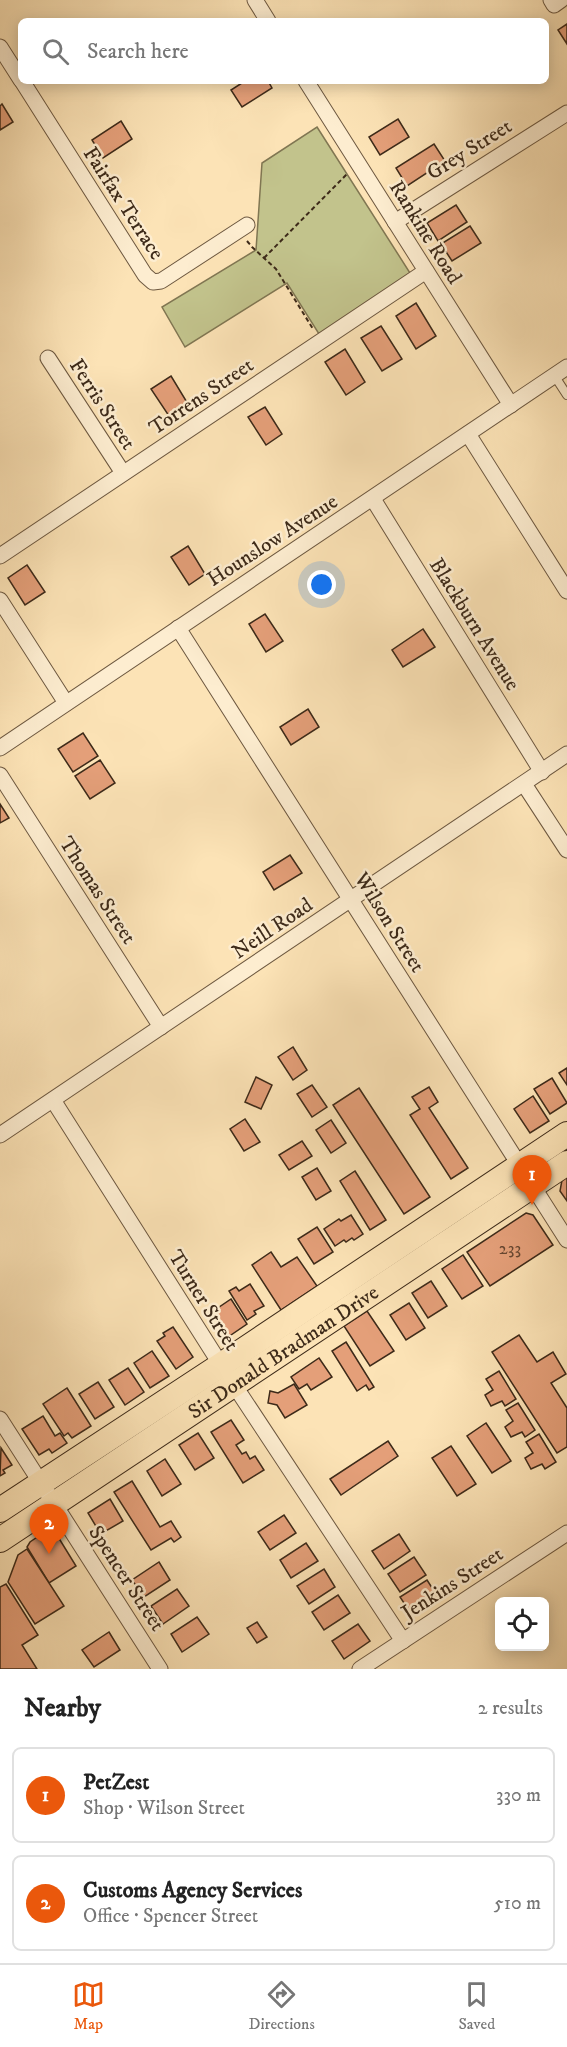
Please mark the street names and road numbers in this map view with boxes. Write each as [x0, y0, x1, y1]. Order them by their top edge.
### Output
street label: Grey Street [422, 113, 517, 186]
street label: Fairfax Terrace [77, 142, 170, 265]
street label: Rankine Road [383, 176, 468, 290]
street label: Torrens Street [144, 352, 259, 441]
street label: Ferris Street [63, 354, 141, 455]
street label: Hounslow Avenue [202, 489, 343, 593]
street label: Blackburn Avenue [423, 553, 525, 696]
street label: Thomas Street [53, 832, 142, 949]
street label: Wilson Street [348, 867, 430, 978]
street label: Neill Road [227, 892, 318, 965]
street label: Turner Street [162, 1245, 244, 1356]
street label: Sir Donald Bradman Drive [184, 1280, 384, 1425]
street label: Spencer Street [82, 1521, 170, 1637]
street label: Jenkins Street [395, 1541, 508, 1627]

